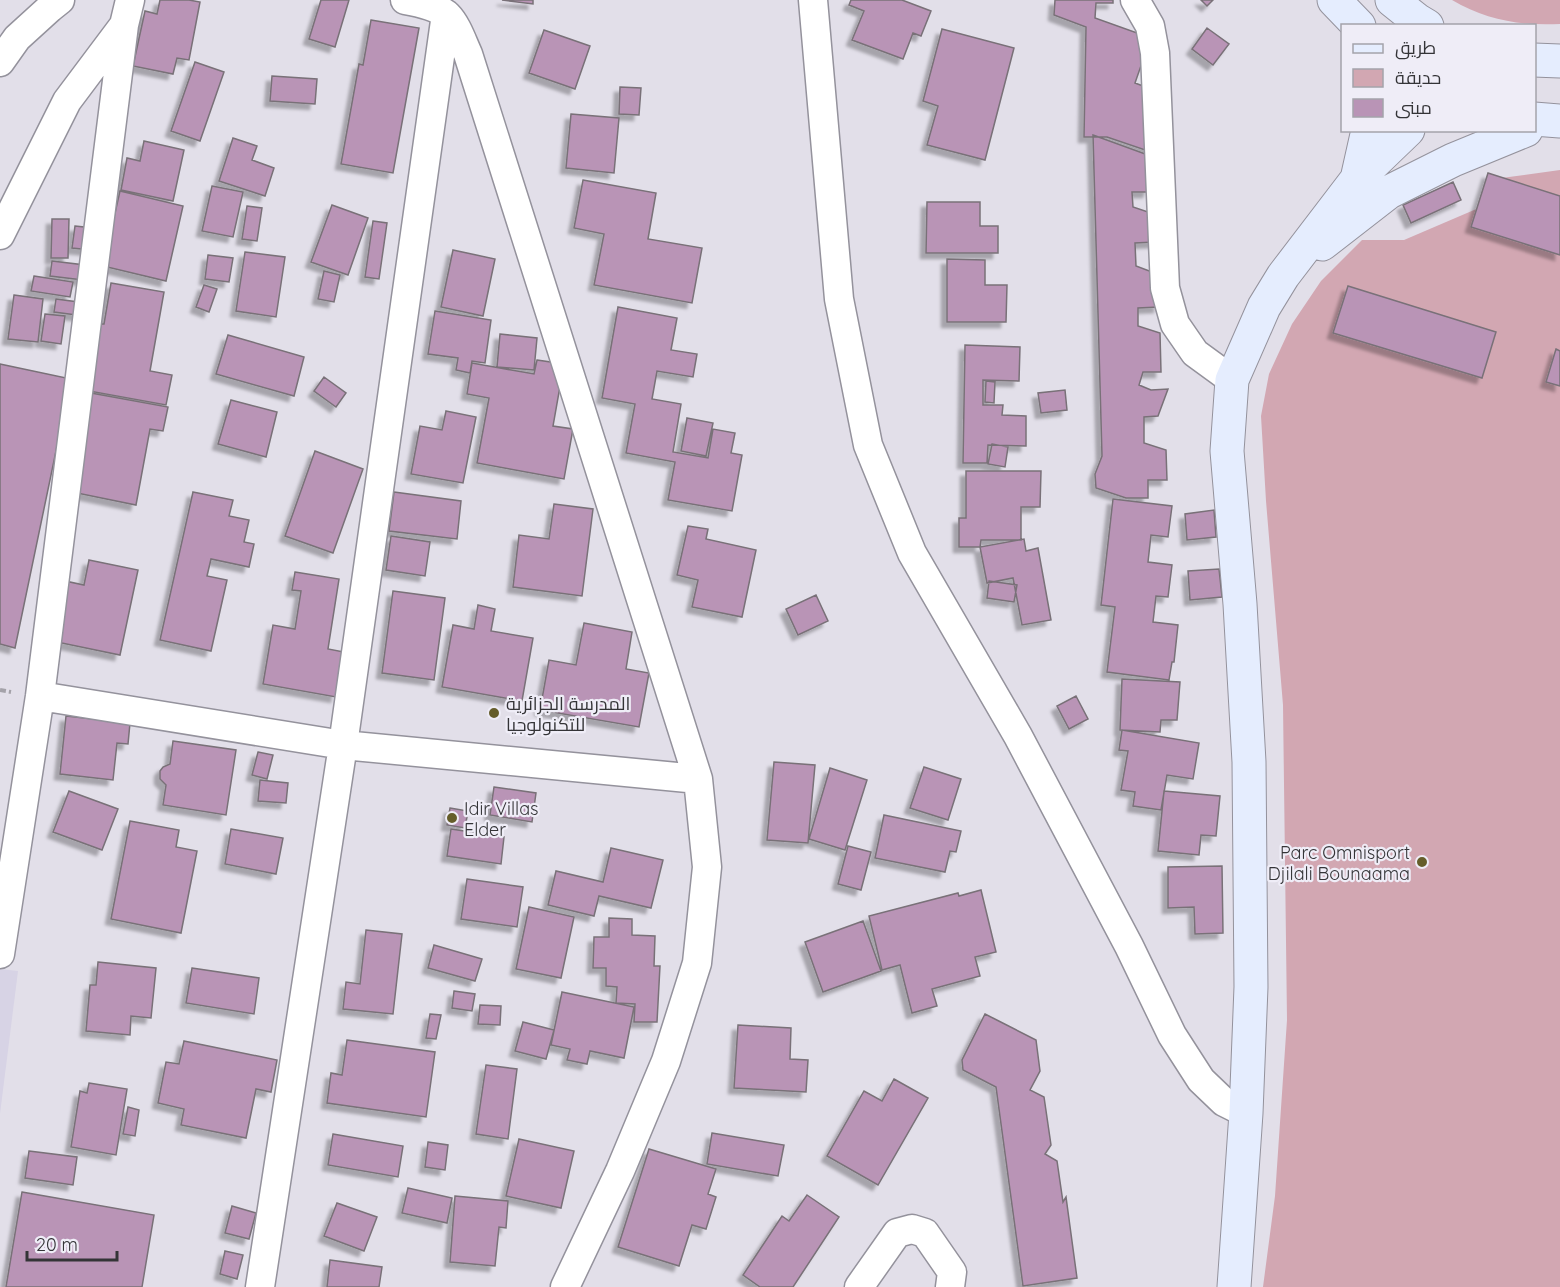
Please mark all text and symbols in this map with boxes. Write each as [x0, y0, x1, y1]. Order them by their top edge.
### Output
legend [1341, 24, 1536, 132]
text: طريق [1395, 36, 1436, 60]
text: حديقة [1395, 66, 1441, 89]
text: مبنى [1395, 96, 1432, 119]
place label: المدرسة الجزائرية للتكنولوجيا [506, 692, 630, 736]
marker: المدرسة الجزائرية للتكنولوجيا [487, 706, 501, 720]
place label: Idir Villas Elder [464, 797, 539, 841]
marker: Idir Villas Elder [445, 811, 459, 825]
place label: Parc Omnisport Djilali Bounaama [1268, 841, 1410, 885]
marker: Parc Omnisport Djilali Bounaama [1415, 855, 1429, 869]
scale bar [27, 1224, 117, 1262]
text: 20 m [36, 1233, 78, 1256]

